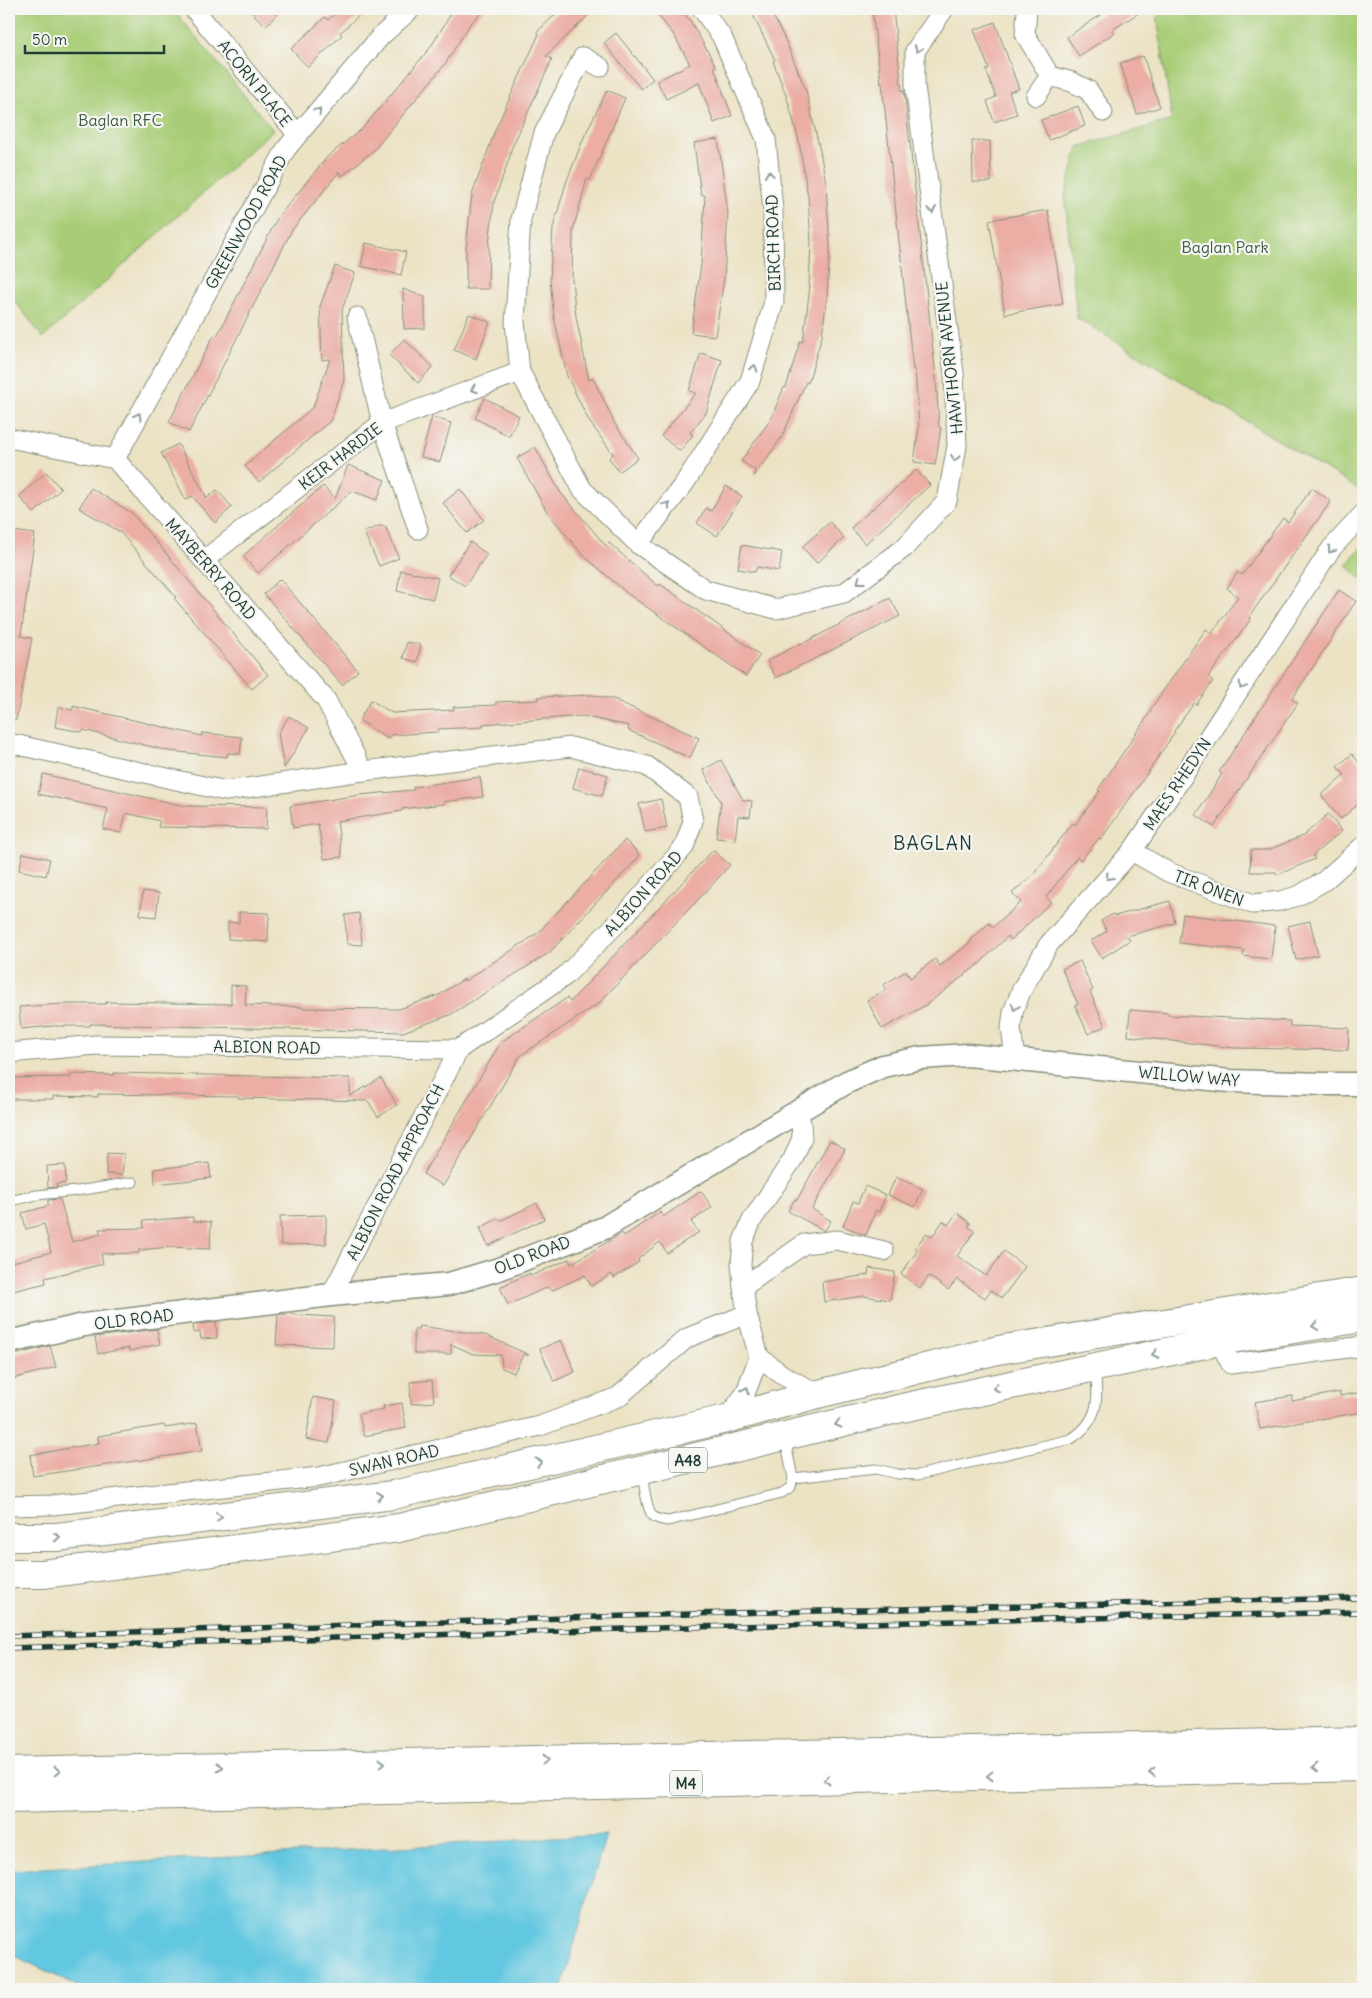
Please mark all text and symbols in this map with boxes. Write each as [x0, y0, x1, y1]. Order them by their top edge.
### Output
scale bar [25, 22, 164, 54]
text: 50 m [32, 30, 67, 49]
street label: ACORN PLACE [214, 35, 296, 131]
one-way arrow [914, 45, 924, 53]
one-way arrow [312, 108, 320, 117]
park label: Baglan RFC [78, 110, 162, 130]
street label: GREENWOOD ROAD [201, 152, 291, 292]
one-way arrow [764, 170, 775, 178]
street label: BIRCH ROAD [761, 194, 785, 292]
one-way arrow [926, 206, 937, 214]
park label: Baglan Park [1181, 237, 1269, 257]
street label: HAWTHORN AVENUE [931, 281, 967, 435]
one-way arrow [748, 365, 758, 373]
one-way arrow [471, 383, 479, 393]
one-way arrow [132, 413, 142, 422]
street label: KEIR HARDIE [294, 418, 386, 494]
one-way arrow [950, 454, 961, 463]
one-way arrow [662, 502, 670, 511]
street label: MAYBERRY ROAD [161, 514, 261, 624]
one-way arrow [1328, 544, 1337, 554]
one-way arrow [856, 575, 866, 584]
one-way arrow [1239, 681, 1248, 690]
street label: MAES RHEDYN [1139, 734, 1215, 834]
district label: BAGLAN [893, 831, 973, 855]
street label: ALBION ROAD [600, 846, 686, 940]
street label: TIR ONEN [1171, 866, 1247, 910]
one-way arrow [1106, 871, 1115, 880]
one-way arrow [1011, 1003, 1021, 1011]
street label: ALBION ROAD [213, 1036, 321, 1058]
street label: WILLOW WAY [1138, 1062, 1241, 1090]
street label: ALBION ROAD APPROACH [342, 1080, 448, 1264]
street label: OLD ROAD [491, 1231, 573, 1279]
street label: OLD ROAD [93, 1304, 175, 1334]
one-way arrow [1311, 1320, 1319, 1330]
one-way arrow [1151, 1348, 1160, 1359]
one-way arrow [992, 1382, 1001, 1393]
one-way arrow [739, 1386, 750, 1395]
one-way arrow [833, 1418, 842, 1429]
street label: SWAN ROAD [347, 1440, 441, 1480]
road number: A48 [669, 1448, 707, 1472]
one-way arrow [534, 1457, 543, 1468]
one-way arrow [376, 1491, 384, 1502]
one-way arrow [215, 1512, 223, 1523]
one-way arrow [54, 1531, 62, 1542]
one-way arrow [542, 1755, 549, 1765]
one-way arrow [379, 1758, 387, 1769]
one-way arrow [216, 1762, 224, 1772]
one-way arrow [1310, 1763, 1318, 1773]
one-way arrow [54, 1765, 62, 1776]
one-way arrow [1148, 1766, 1156, 1777]
road number: M4 [670, 1770, 702, 1796]
one-way arrow [985, 1770, 993, 1781]
one-way arrow [823, 1774, 831, 1785]

